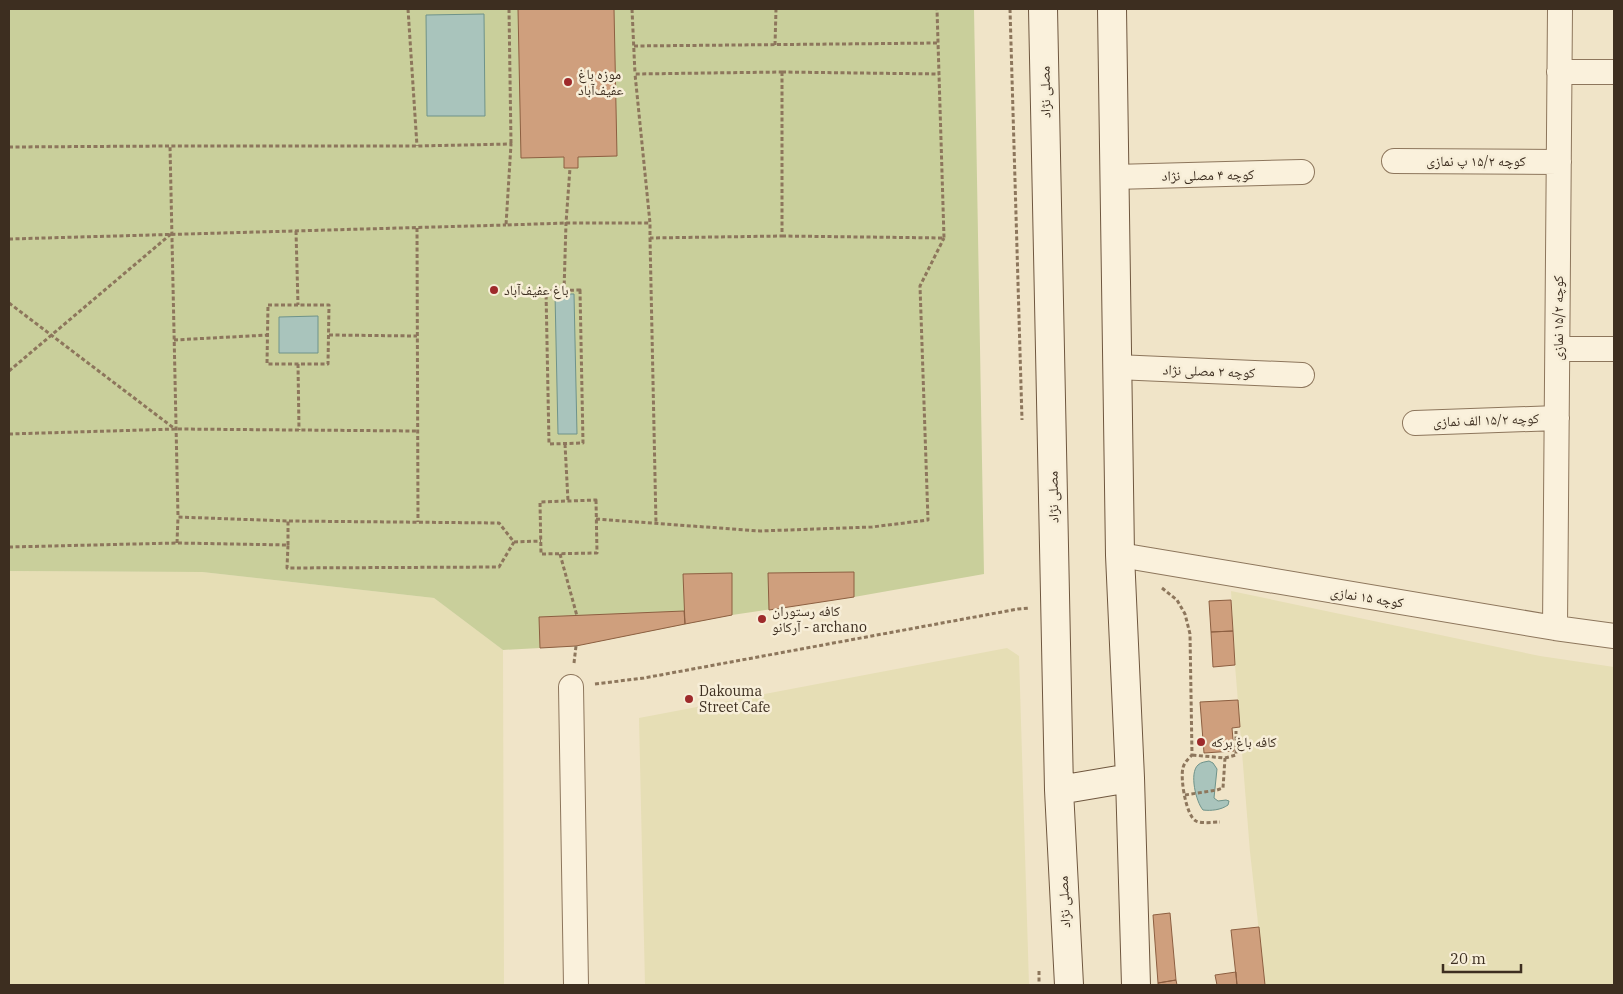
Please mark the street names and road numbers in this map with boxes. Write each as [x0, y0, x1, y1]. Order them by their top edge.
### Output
street label: مصلی نژاد [1036, 66, 1054, 118]
street label: کوچه ۱۵/۲ پ نمازی [1426, 152, 1526, 170]
street label: کوچه ۴ مصلی نژاد [1162, 165, 1255, 185]
street label: کوچه ۱۵/۲ نمازی [1549, 275, 1567, 361]
street label: کوچه ۲ مصلی نژاد [1162, 360, 1256, 382]
street label: کوچه ۱۵/۲ الف نمازی [1433, 409, 1540, 431]
street label: مصلی نژاد [1044, 471, 1062, 523]
street label: کوچه ۱۵ نمازی [1329, 582, 1405, 612]
street label: مصلی نژاد [1054, 875, 1074, 929]

